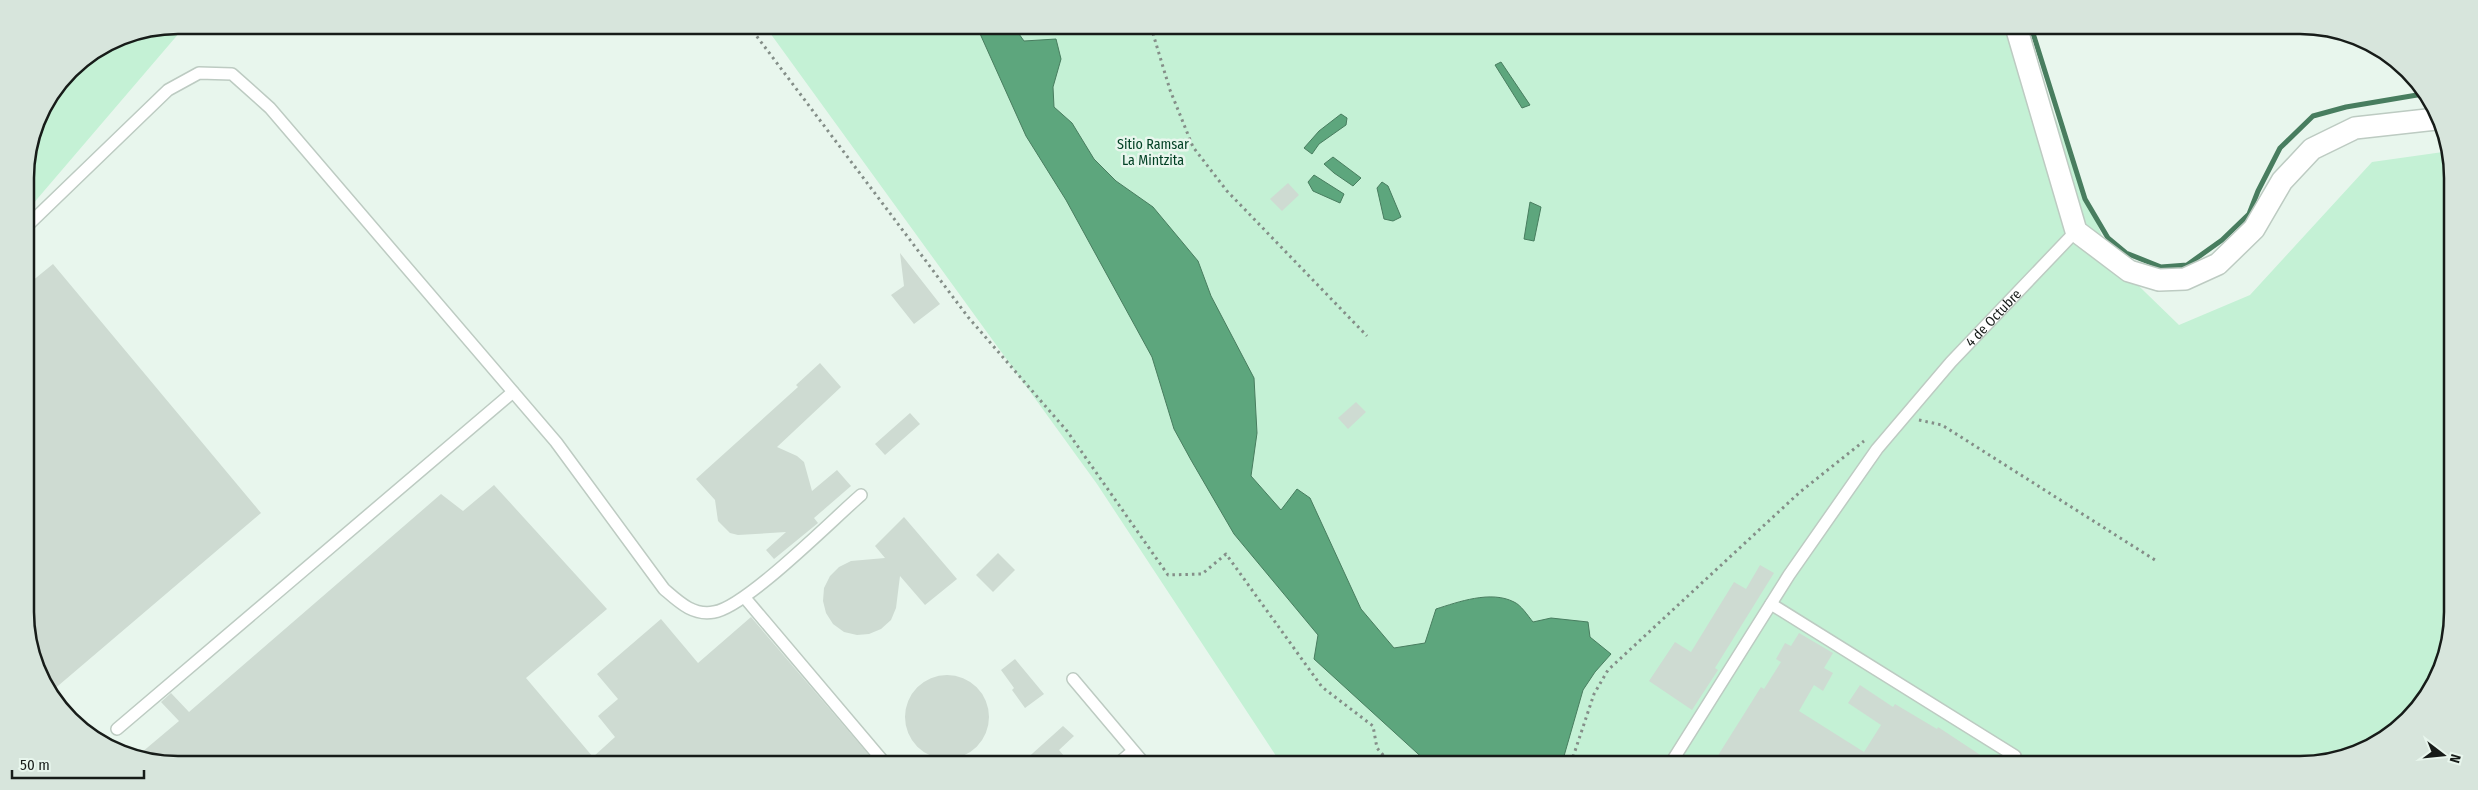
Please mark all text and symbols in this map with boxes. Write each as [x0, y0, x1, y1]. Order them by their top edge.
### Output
park label: Sitio Ramsar La Mintzita [1117, 136, 1189, 169]
street label: 4 de Octubre [1962, 286, 2025, 351]
north arrow [2418, 730, 2468, 780]
scale bar [12, 748, 145, 780]
text: N [2446, 752, 2464, 765]
text: 50 m [20, 756, 50, 774]

